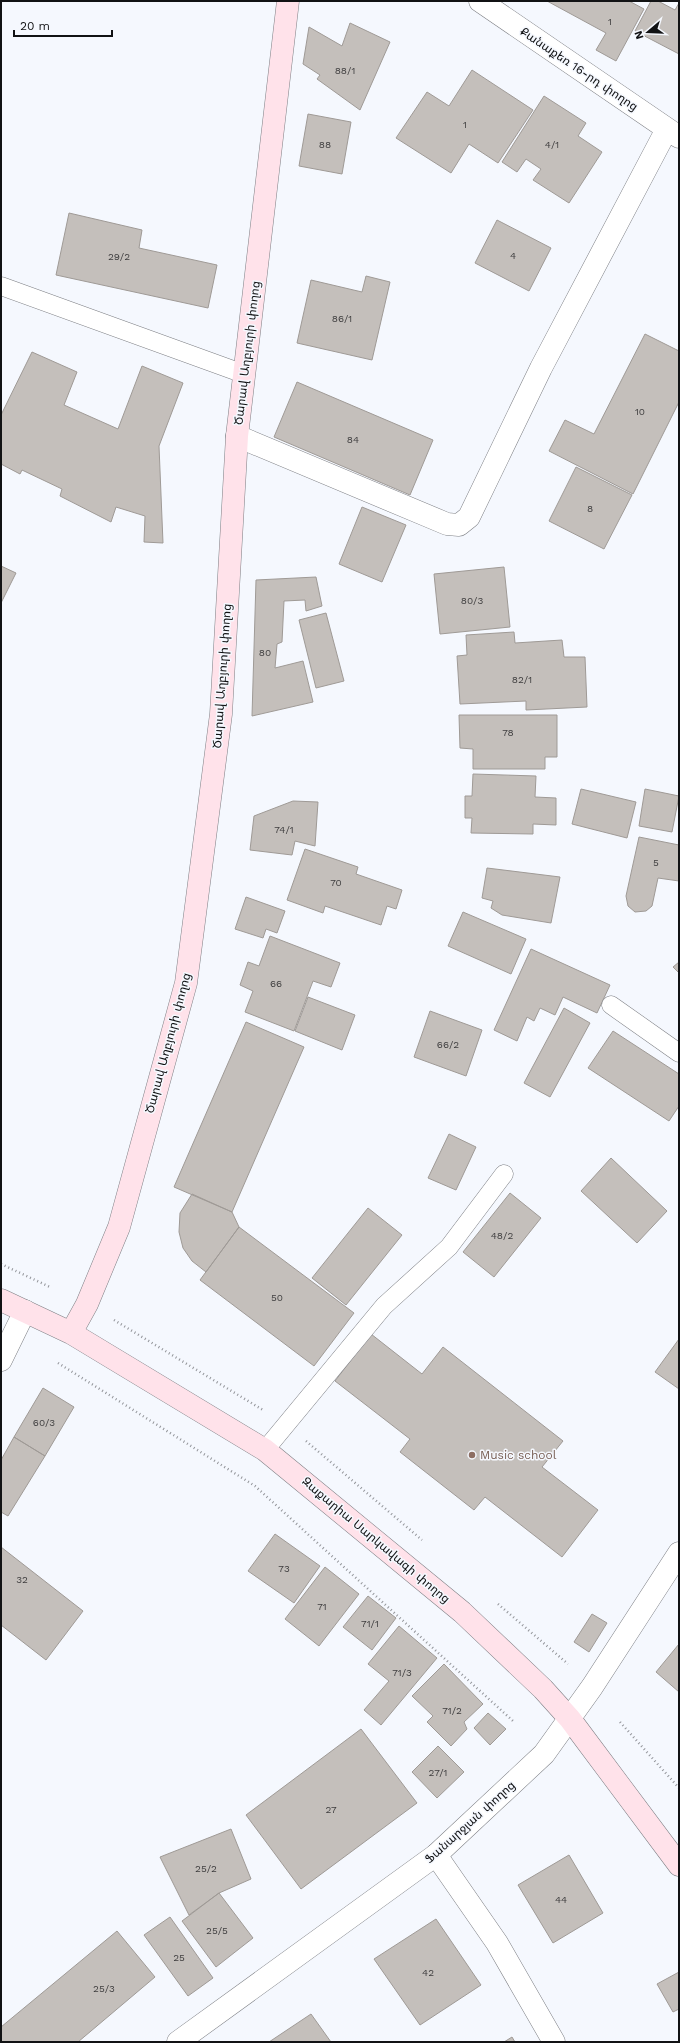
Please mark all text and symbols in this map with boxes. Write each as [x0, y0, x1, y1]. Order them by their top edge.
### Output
scale bar [14, 12, 112, 38]
north arrow [628, 12, 668, 52]
house number: 1 [608, 16, 612, 27]
text: 20 m [20, 19, 50, 33]
street label: Քանաքեռ 16-րդ փողոց [518, 24, 640, 114]
text: N [632, 29, 646, 41]
house number: 88/1 [335, 65, 355, 76]
house number: 1 [463, 119, 467, 130]
house number: 88 [319, 139, 331, 150]
house number: 4/1 [545, 139, 559, 150]
house number: 4 [510, 250, 516, 261]
house number: 29/2 [108, 251, 130, 262]
street label: Ծարավ Աղբյուրի փողոց [231, 280, 263, 426]
house number: 86/1 [332, 313, 352, 324]
house number: 10 [635, 406, 645, 417]
house number: 84 [347, 434, 359, 445]
house number: 8 [587, 503, 593, 514]
house number: 80/3 [461, 595, 483, 606]
street label: Ծարավ Աղբյուրի փողոց [210, 603, 234, 749]
house number: 80 [259, 647, 271, 658]
house number: 82/1 [512, 674, 532, 685]
house number: 78 [502, 727, 514, 738]
house number: 74/1 [274, 824, 294, 835]
house number: 5 [653, 857, 659, 868]
house number: 70 [330, 877, 342, 888]
street label: Ծարավ Աղբյուրի փողոց [142, 971, 194, 1115]
house number: 66 [270, 978, 282, 989]
house number: 66/2 [437, 1039, 459, 1050]
house number: 48/2 [491, 1230, 513, 1241]
house number: 50 [271, 1292, 283, 1303]
house number: 60/3 [33, 1417, 55, 1428]
place label: Music school [480, 1448, 557, 1462]
marker: Music school [467, 1450, 477, 1460]
street label: Զաքարիա Սարկավագի փողոց [299, 1474, 453, 1606]
house number: 73 [278, 1563, 290, 1574]
house number: 32 [16, 1574, 28, 1585]
house number: 71 [317, 1601, 327, 1612]
house number: 71/1 [361, 1618, 379, 1629]
house number: 71/3 [392, 1667, 412, 1678]
house number: 71/2 [442, 1705, 462, 1716]
house number: 27/1 [429, 1767, 447, 1778]
street label: Ֆանարջյան փողոց [422, 1778, 518, 1866]
house number: 27 [325, 1804, 337, 1815]
house number: 25/2 [195, 1863, 217, 1874]
house number: 44 [555, 1894, 567, 1905]
house number: 25/5 [206, 1925, 228, 1936]
house number: 25 [173, 1952, 185, 1963]
house number: 42 [422, 1967, 434, 1978]
house number: 25/3 [93, 1983, 115, 1994]

